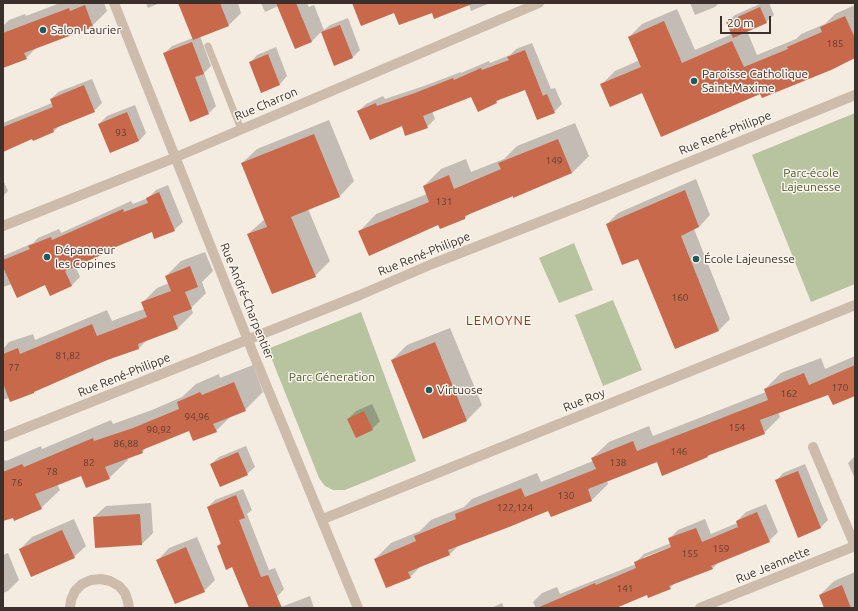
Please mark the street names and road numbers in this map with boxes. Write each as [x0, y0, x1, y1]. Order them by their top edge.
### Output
street label: Rue Charron [232, 84, 300, 124]
street label: Rue René-Philippe [677, 108, 773, 158]
street label: Rue René-Philippe [376, 229, 472, 279]
street label: Rue André-Charpentier [217, 241, 277, 361]
street label: Rue René-Philippe [76, 350, 172, 400]
street label: Rue Roy [561, 385, 607, 415]
street label: Rue Jeannette [734, 544, 812, 586]

